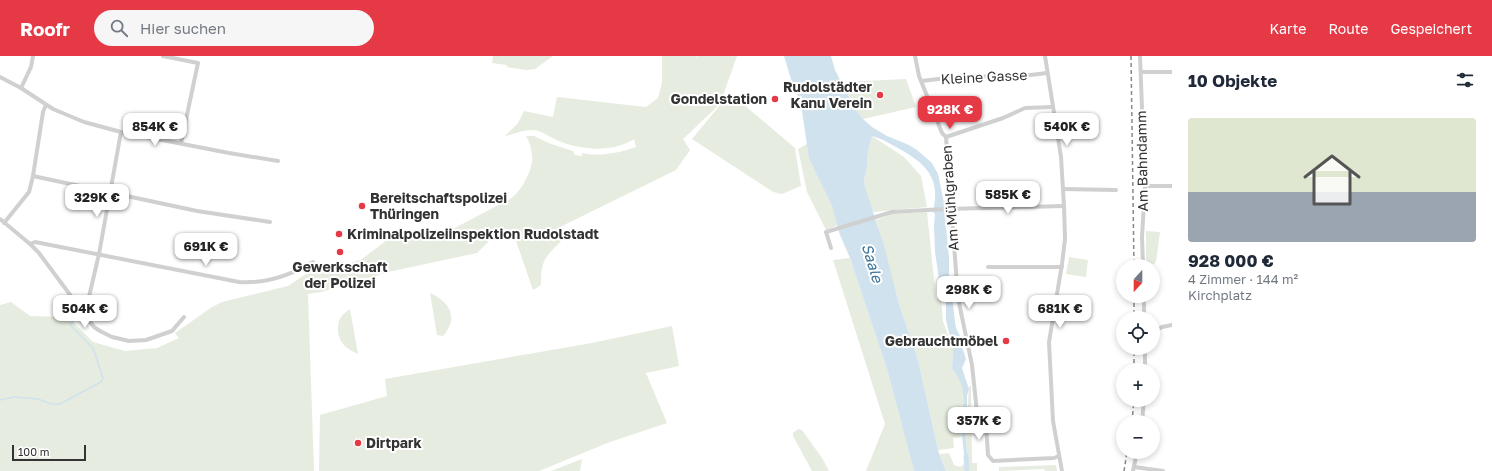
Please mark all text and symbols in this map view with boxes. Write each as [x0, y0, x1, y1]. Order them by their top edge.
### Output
search box [94, 10, 374, 46]
text: Roofr [20, 17, 70, 40]
icon: search [108, 17, 130, 39]
text: Hier suchen [140, 19, 226, 37]
text: Karte [1270, 20, 1306, 37]
text: Route [1328, 20, 1368, 37]
text: Gespeichert [1390, 20, 1472, 37]
street label: Kleine Gasse [940, 66, 1028, 87]
icon: filters [1454, 69, 1476, 91]
text: 10 Objekte [1188, 70, 1277, 91]
place label: Rudolstädter Kanu Verein [783, 78, 873, 111]
place label: Gondelstation [670, 90, 767, 107]
marker: Rudolstädter Kanu Verein [875, 90, 885, 100]
marker: Gondelstation [770, 94, 780, 104]
pin: 928K € [917, 96, 983, 130]
text: 928K € [927, 101, 973, 117]
street label: Am Bahndamm [1132, 110, 1151, 212]
pin: 854K € [122, 113, 188, 147]
pin: 540K € [1034, 113, 1100, 147]
text: 854K € [132, 118, 178, 134]
text: 540K € [1044, 118, 1090, 134]
icon: home [1296, 144, 1368, 216]
street label: Am Mühlgraben [937, 145, 962, 251]
pin: 585K € [975, 181, 1041, 215]
pin: 329K € [64, 184, 130, 218]
text: 585K € [985, 186, 1031, 202]
text: 329K € [74, 189, 120, 205]
place label: Bereitschaftspolizei Thüringen [370, 189, 507, 222]
marker: Bereitschaftspolizei Thüringen [357, 201, 367, 211]
place label: Kriminalpolizeiinspektion Rudolstadt [347, 225, 599, 242]
marker: Kriminalpolizeiinspektion Rudolstadt [334, 229, 344, 239]
pin: 691K € [173, 233, 239, 267]
text: 691K € [183, 238, 229, 254]
water label: Saale [859, 241, 888, 286]
marker: Gewerkschaft der Polizei [335, 247, 345, 257]
text: 928 000 € [1188, 250, 1274, 271]
place label: Gewerkschaft der Polizei [292, 258, 388, 291]
north arrow [1116, 259, 1160, 303]
map controls [1116, 259, 1160, 459]
text: 4 Zimmer · 144 m² [1188, 271, 1298, 287]
pin: 298K € [936, 276, 1002, 310]
text: 298K € [946, 281, 992, 297]
text: Kirchplatz [1188, 287, 1252, 303]
pin: 504K € [52, 295, 118, 329]
pin: 681K € [1027, 295, 1093, 329]
text: 504K € [62, 300, 108, 316]
text: 681K € [1037, 300, 1083, 316]
button: locate [1116, 311, 1160, 355]
place label: Gebrauchtmöbel [885, 332, 998, 349]
marker: Gebrauchtmöbel [1001, 336, 1011, 346]
button: + [1116, 363, 1160, 407]
pin: 357K € [946, 407, 1012, 441]
text: 357K € [957, 412, 1001, 428]
button: − [1116, 415, 1160, 459]
place label: Dirtpark [366, 434, 422, 451]
marker: Dirtpark [353, 438, 363, 448]
scale bar [12, 443, 86, 462]
text: 100 m [18, 445, 49, 458]

